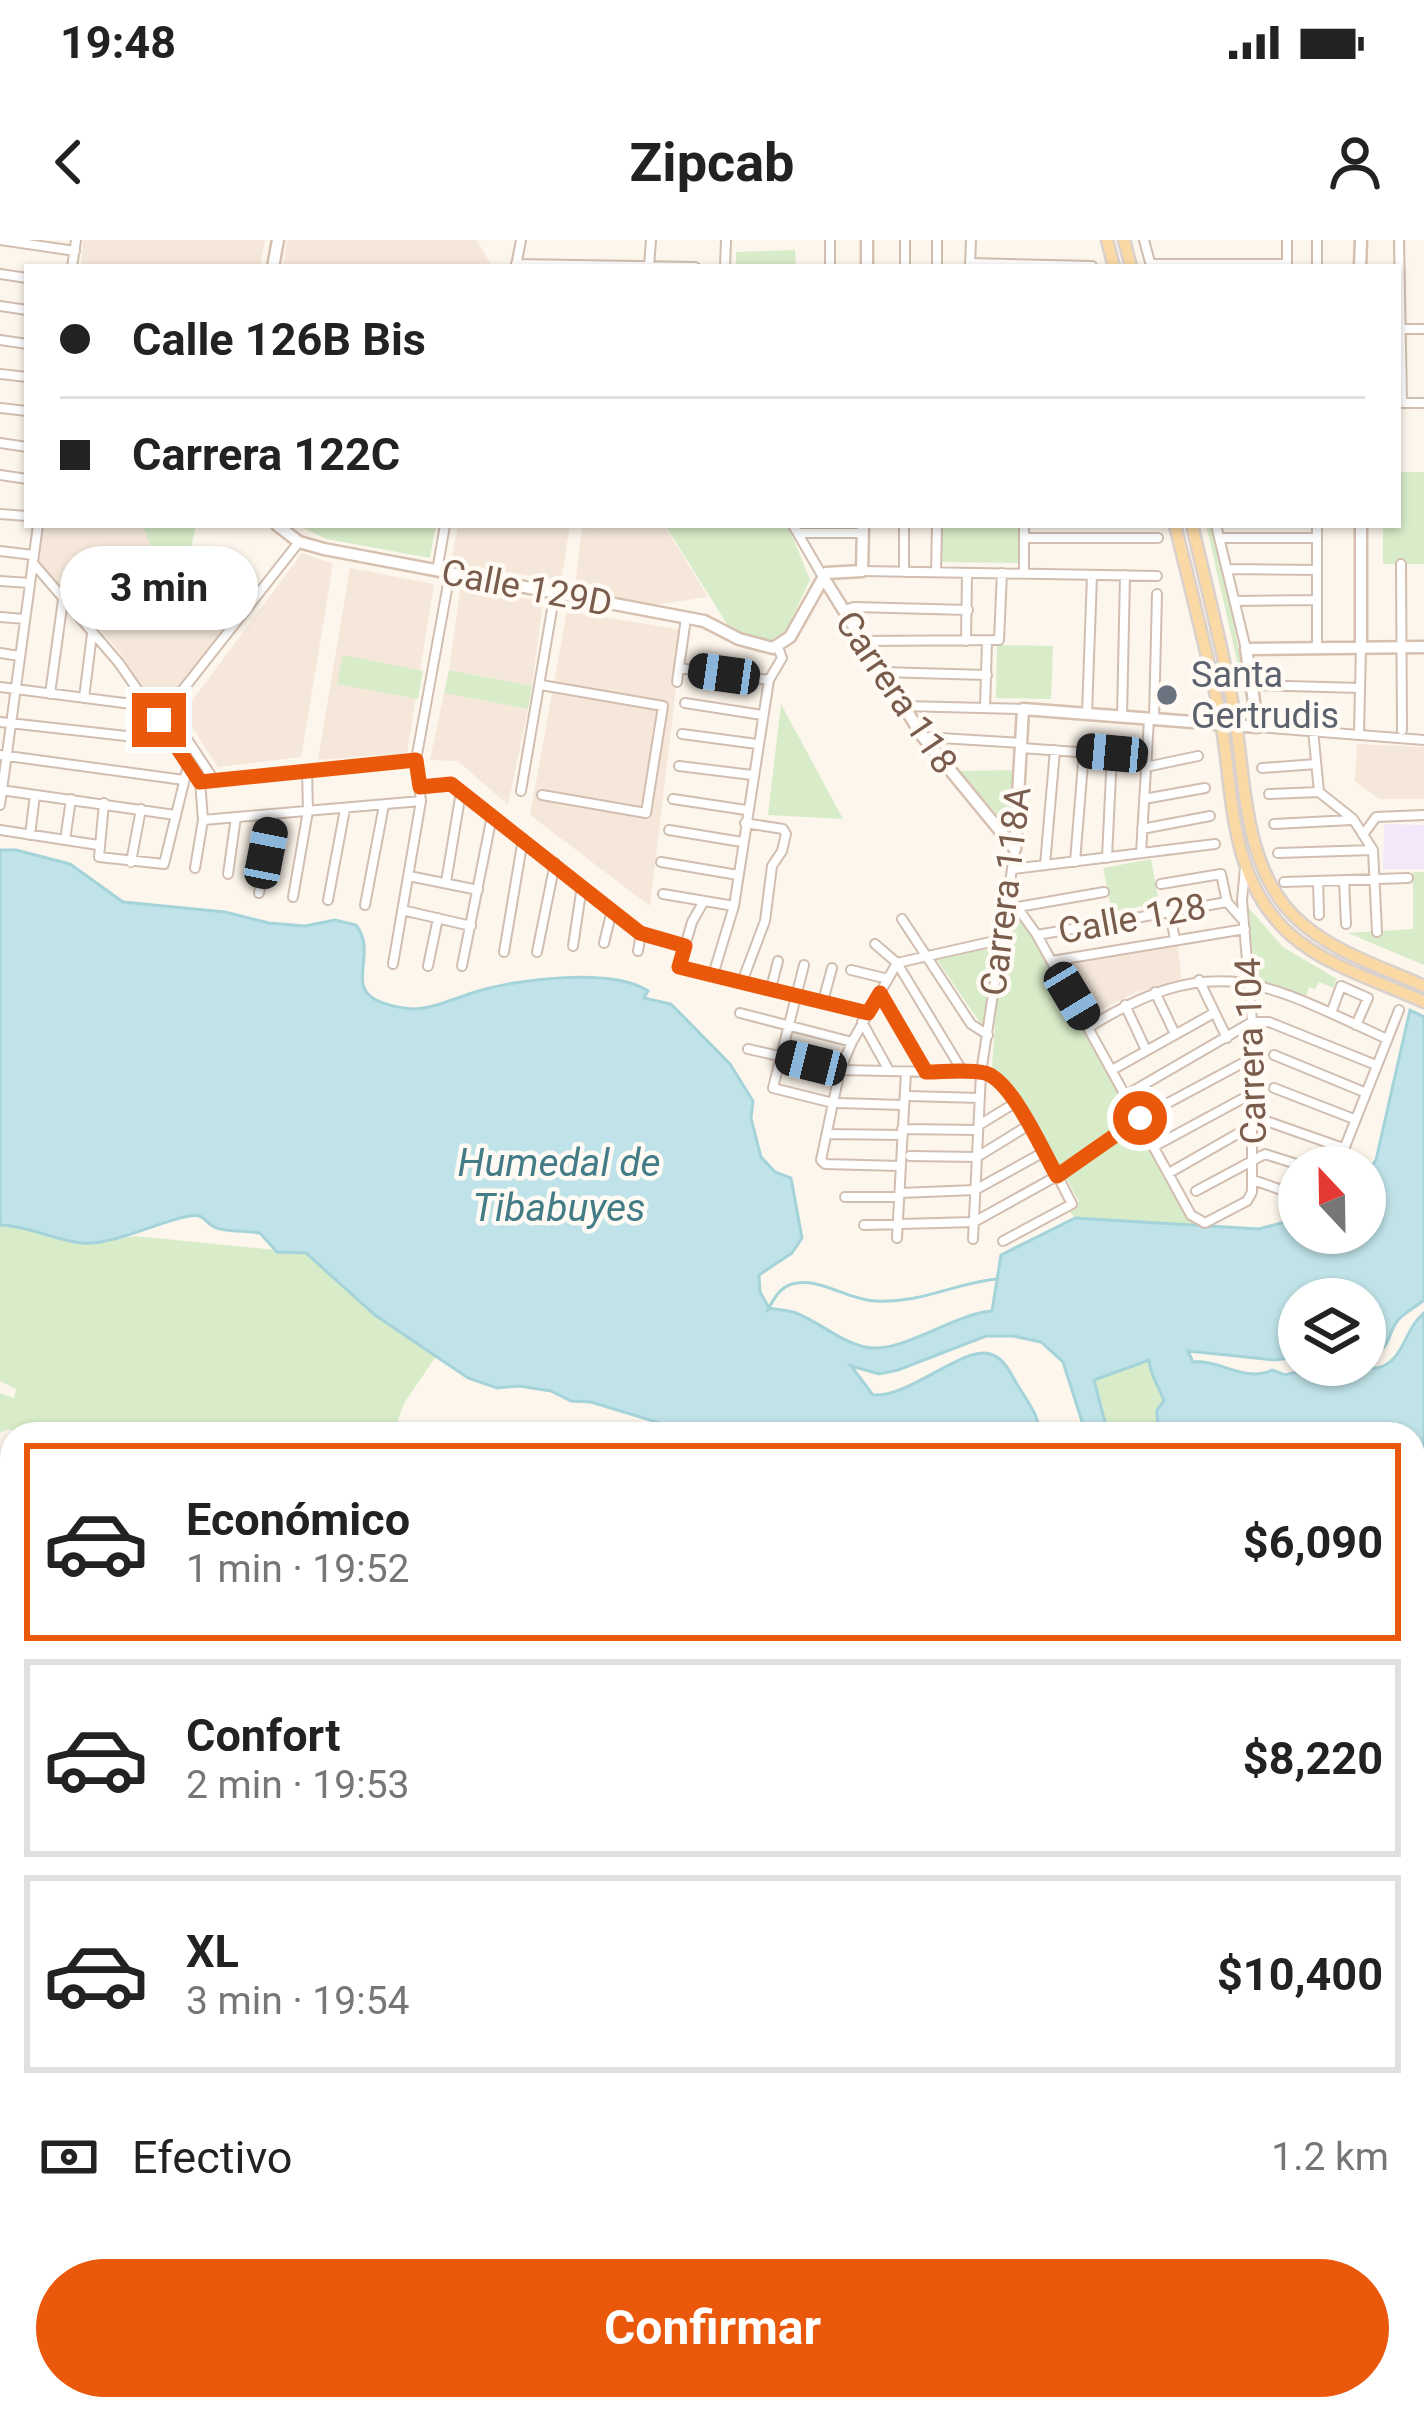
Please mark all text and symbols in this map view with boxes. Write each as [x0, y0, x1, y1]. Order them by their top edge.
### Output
text: 19:48 [60, 16, 176, 69]
icon: back [36, 129, 102, 195]
icon: person [1322, 129, 1388, 195]
text: Zipcab [630, 131, 794, 194]
text: Calle 126B Bis [132, 313, 426, 366]
text: Carrera 122C [132, 428, 400, 481]
callout: 3 min [60, 546, 258, 630]
street label: Calle 129D [438, 551, 616, 625]
text: 3 min [110, 565, 208, 611]
street label: Carrera 118 [827, 603, 966, 782]
car [686, 651, 762, 697]
place label: Santa Gertrudis [1191, 654, 1339, 737]
marker: Santa Gertrudis [1154, 682, 1180, 708]
route end [132, 693, 186, 747]
car [1075, 732, 1149, 774]
street label: Carrera 118A [972, 784, 1040, 998]
car [241, 814, 291, 892]
street label: Calle 128 [1055, 885, 1209, 953]
car [1038, 956, 1106, 1036]
street label: Carrera 104 [1227, 957, 1275, 1145]
car [772, 1037, 850, 1089]
route start [1113, 1091, 1167, 1145]
water label: Humedal de Tibabuyes [457, 1140, 661, 1231]
north arrow [1278, 1146, 1386, 1254]
map controls [1278, 1146, 1386, 1386]
button: layers [1278, 1278, 1386, 1386]
icon: car [42, 1488, 150, 1596]
text: Económico [186, 1493, 410, 1546]
text: $6,090 [1243, 1516, 1383, 1569]
text: 1 min · 19:52 [186, 1546, 409, 1592]
icon: car [42, 1704, 150, 1812]
text: Confort [186, 1709, 340, 1762]
text: $8,220 [1243, 1732, 1383, 1785]
text: 2 min · 19:53 [186, 1762, 409, 1808]
icon: car [42, 1920, 150, 2028]
text: XL [186, 1925, 239, 1978]
text: $10,400 [1217, 1948, 1383, 2001]
text: 3 min · 19:54 [186, 1978, 409, 2024]
icon: cash [36, 2124, 102, 2190]
text: Efectivo [132, 2131, 293, 2184]
text: 1.2 km [1271, 2134, 1389, 2180]
button: Confirmar [36, 2259, 1389, 2397]

